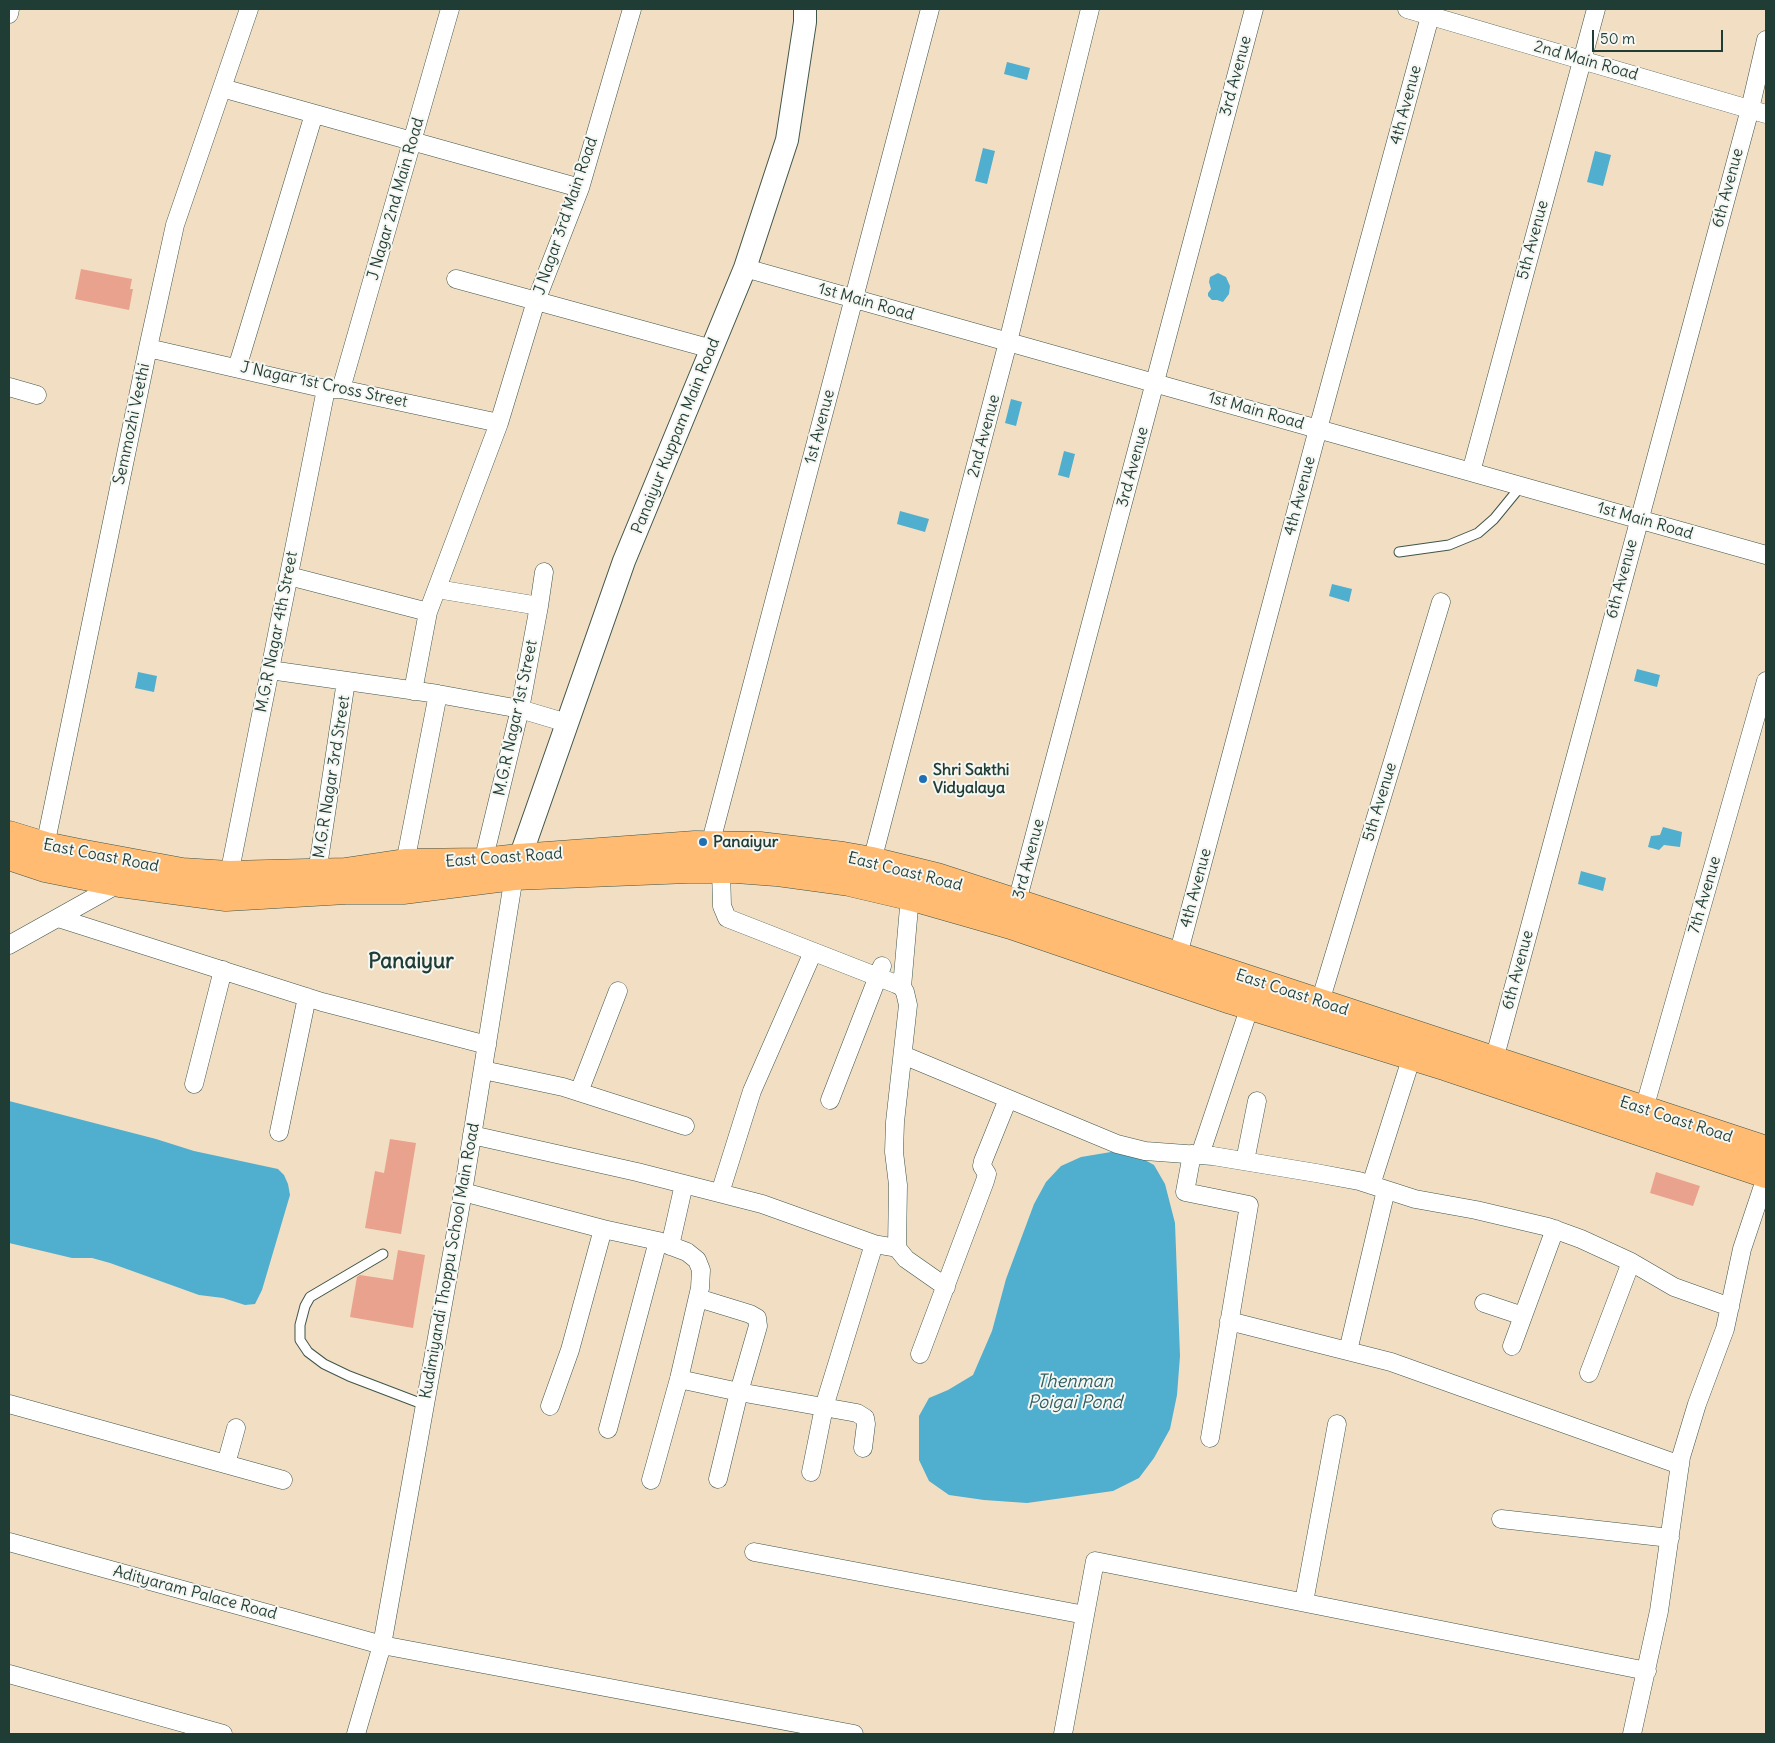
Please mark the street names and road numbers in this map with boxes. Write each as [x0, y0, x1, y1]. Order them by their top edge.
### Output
street label: 3rd Avenue [1216, 34, 1256, 118]
street label: 2nd Main Road [1532, 37, 1640, 85]
street label: 4th Avenue [1386, 63, 1426, 147]
street label: J Nagar 2nd Main Road [364, 116, 428, 282]
street label: J Nagar 3rd Main Road [530, 135, 602, 297]
street label: 6th Avenue [1708, 146, 1748, 230]
street label: 5th Avenue [1513, 198, 1553, 282]
street label: 1st Main Road [816, 279, 916, 325]
street label: Panaiyur Kuppam Main Road [628, 335, 724, 537]
street label: J Nagar 1st Cross Street [239, 358, 409, 412]
street label: Semmozhi Veethi [110, 362, 154, 486]
street label: 1st Avenue [801, 388, 839, 466]
street label: 1st Main Road [1206, 388, 1306, 434]
street label: 2nd Avenue [964, 393, 1004, 479]
street label: 3rd Avenue [1113, 425, 1153, 509]
street label: 4th Avenue [1280, 454, 1320, 538]
street label: 1st Main Road [1595, 498, 1695, 544]
street label: 6th Avenue [1602, 537, 1642, 621]
street label: M.G.R Nagar 4th Street [252, 550, 302, 714]
street label: M.G.R Nagar 1st Street [490, 638, 542, 798]
street label: M.G.R Nagar 3rd Street [310, 694, 354, 860]
street label: 5th Avenue [1359, 760, 1401, 844]
street label: 3rd Avenue [1009, 817, 1049, 901]
street label: East Coast Road [42, 835, 160, 877]
street label: East Coast Road [445, 844, 563, 872]
street label: 4th Avenue [1176, 846, 1216, 930]
street label: East Coast Road [846, 848, 964, 896]
street label: 7th Avenue [1685, 854, 1725, 936]
street label: 6th Avenue [1498, 928, 1538, 1012]
street label: East Coast Road [1233, 966, 1351, 1020]
street label: East Coast Road [1617, 1093, 1735, 1147]
street label: Kudimiyandi Thoppu School Main Road [416, 1122, 484, 1400]
street label: Adityaram Palace Road [111, 1562, 279, 1624]

